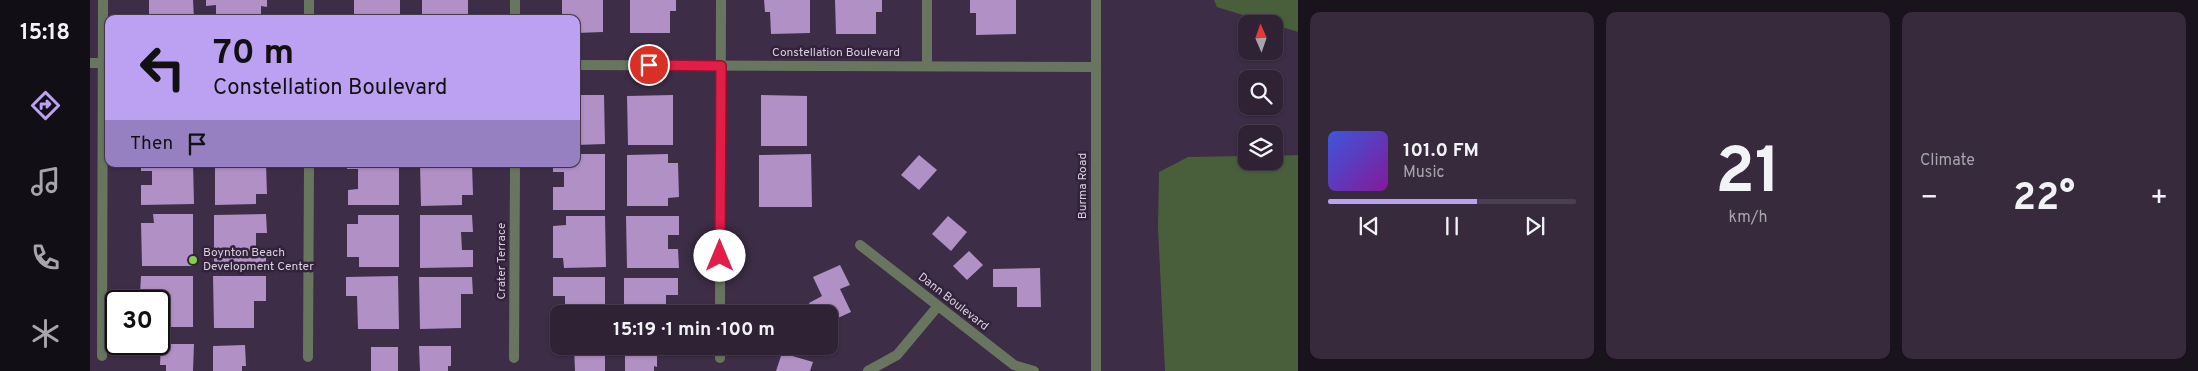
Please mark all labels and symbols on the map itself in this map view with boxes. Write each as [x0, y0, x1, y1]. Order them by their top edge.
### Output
north arrow [1238, 15, 1282, 60]
pin [628, 44, 670, 86]
street label: Constellation Boulevard [772, 45, 900, 61]
street label: Burma Road [1075, 153, 1091, 219]
street label: Crater Terrace [494, 223, 510, 299]
position arrow [693, 229, 745, 281]
place label: Boynton Beach Development Center [203, 245, 314, 275]
marker: Boynton Beach Development Center [187, 254, 199, 266]
street label: Dann Boulevard [915, 269, 991, 335]
speed limit sign: 30 [105, 290, 170, 355]

